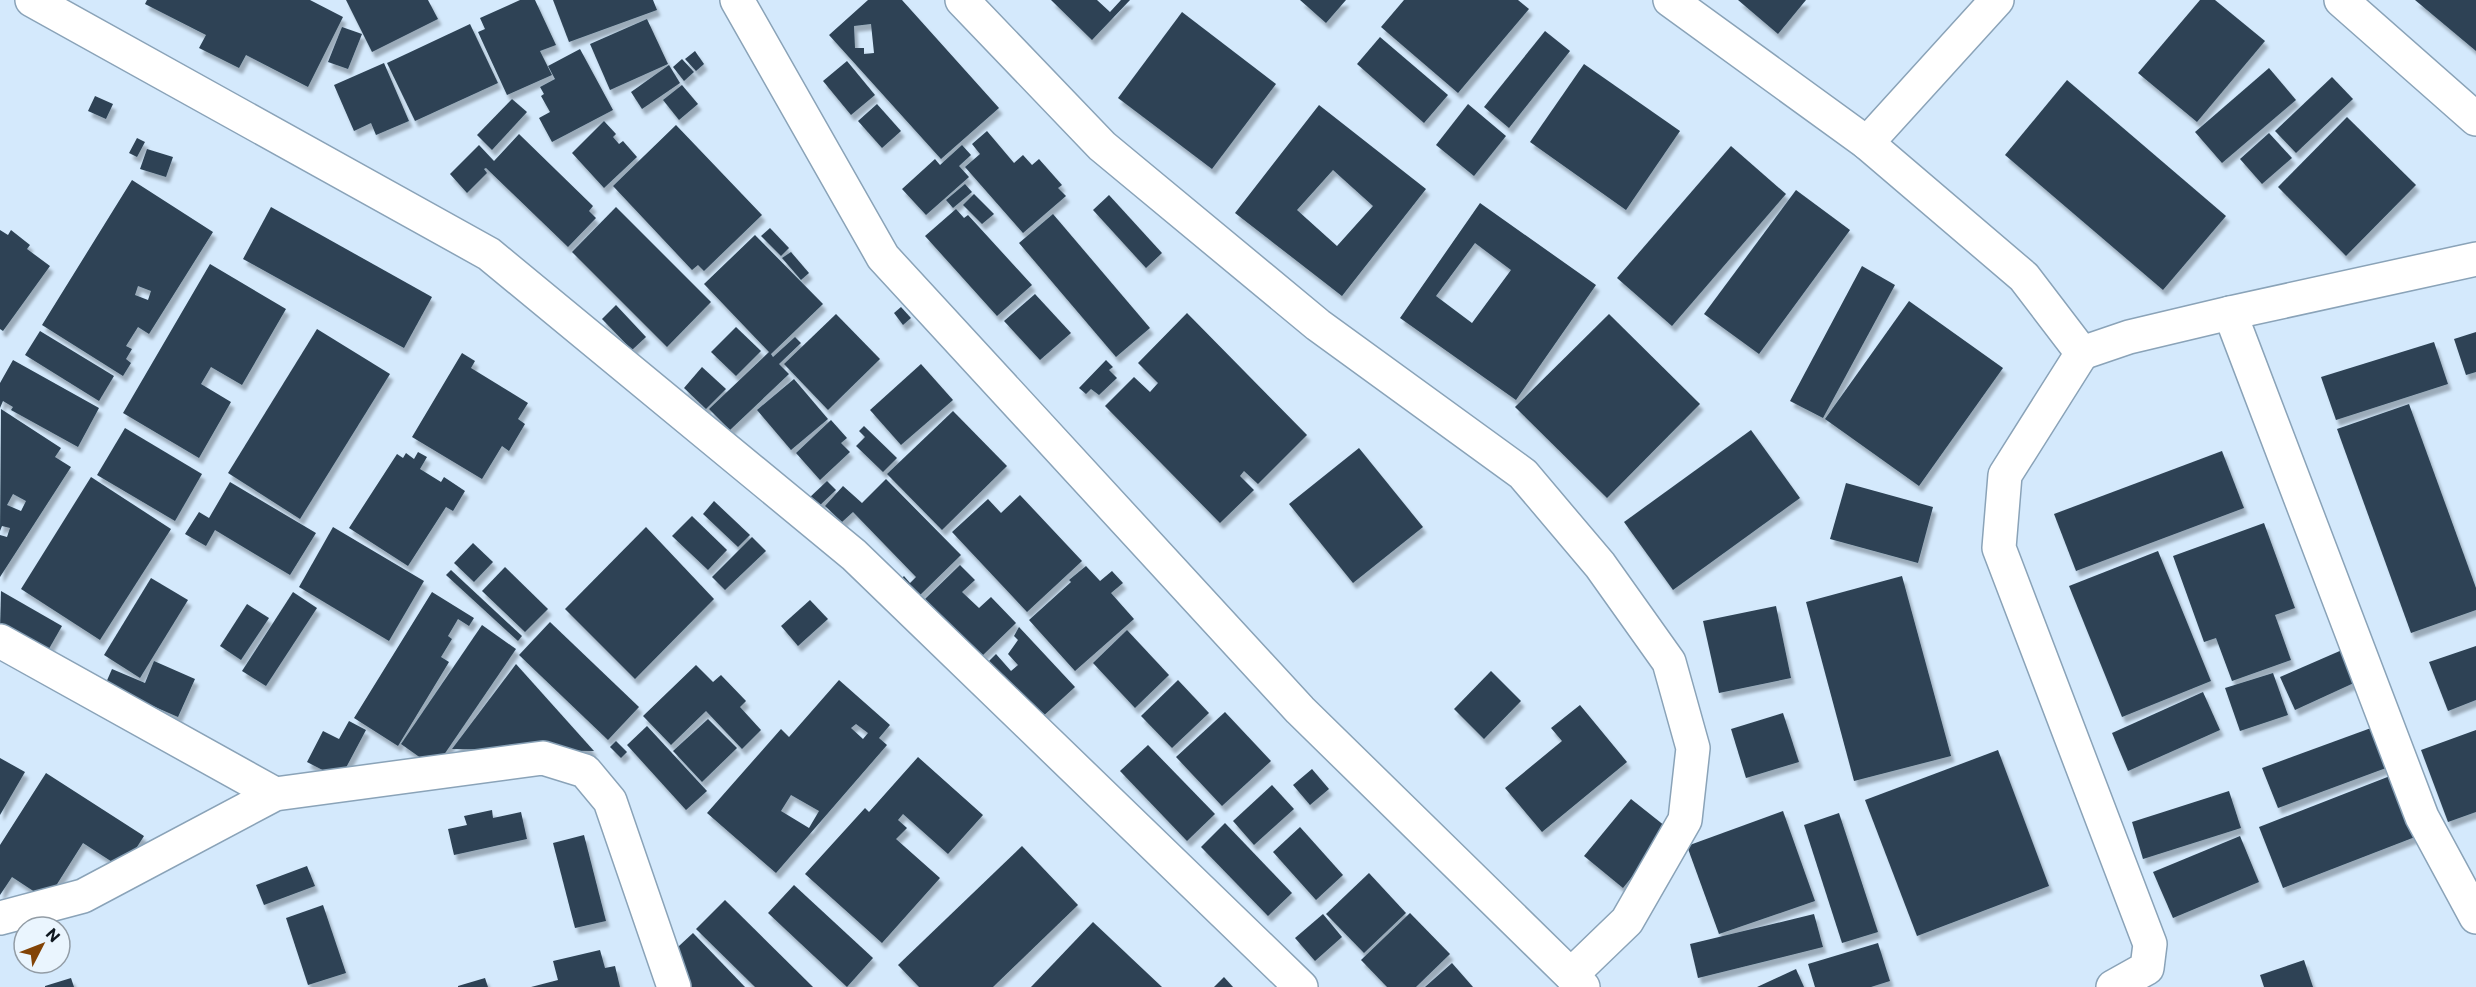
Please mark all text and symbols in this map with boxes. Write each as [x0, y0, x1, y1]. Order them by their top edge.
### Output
north arrow [12, 915, 72, 975]
text: N [42, 924, 65, 945]

